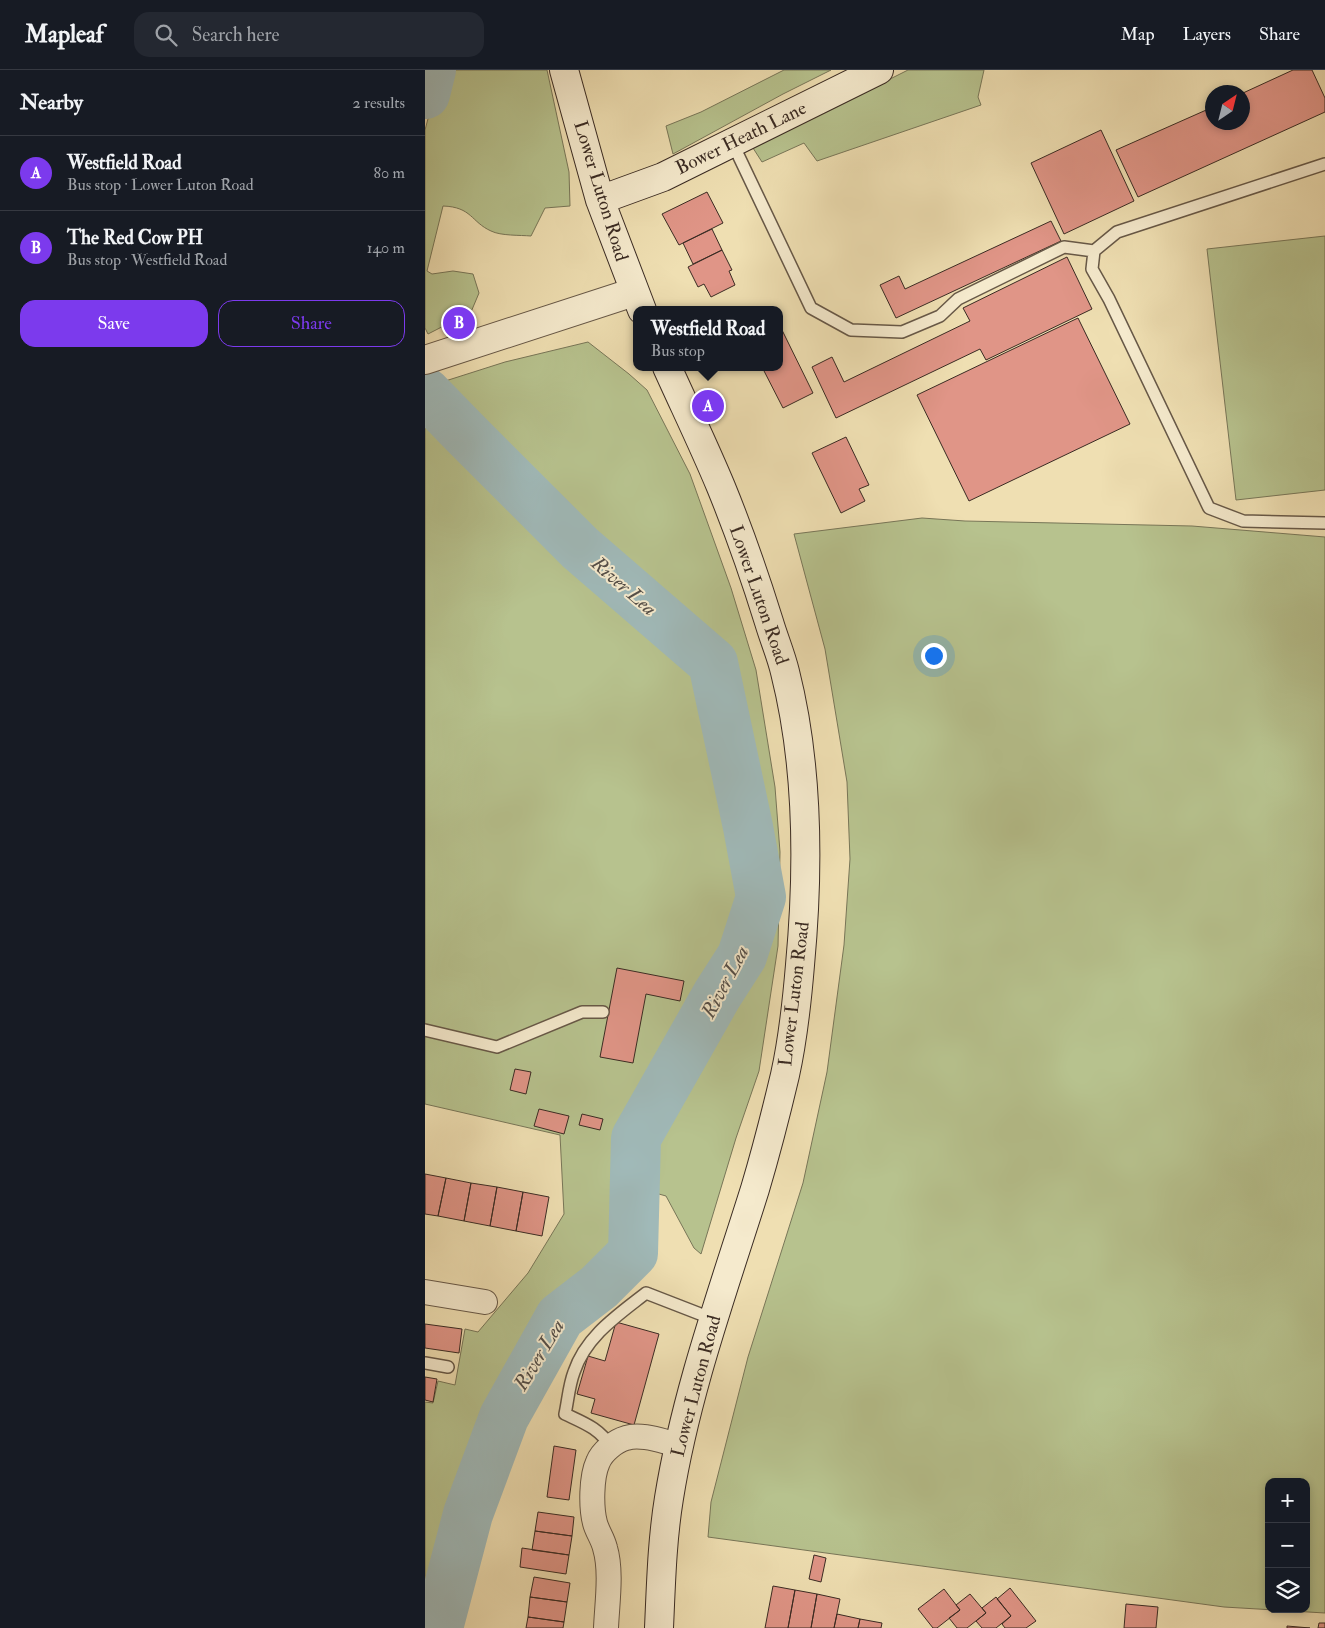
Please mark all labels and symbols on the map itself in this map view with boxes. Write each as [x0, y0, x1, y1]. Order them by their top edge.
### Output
north arrow [1205, 85, 1250, 130]
street label: Bower Heath Lane [672, 96, 810, 180]
street label: Lower Luton Road [568, 118, 634, 265]
pin: B [443, 304, 475, 342]
pin: A [692, 387, 724, 425]
street label: Lower Luton Road [724, 522, 794, 668]
water label: River Lea [586, 550, 662, 621]
your location [921, 643, 947, 669]
street label: Lower Luton Road [773, 920, 815, 1068]
water label: River Lea [695, 942, 754, 1023]
street label: Lower Luton Road [666, 1312, 727, 1460]
water label: River Lea [508, 1315, 570, 1396]

